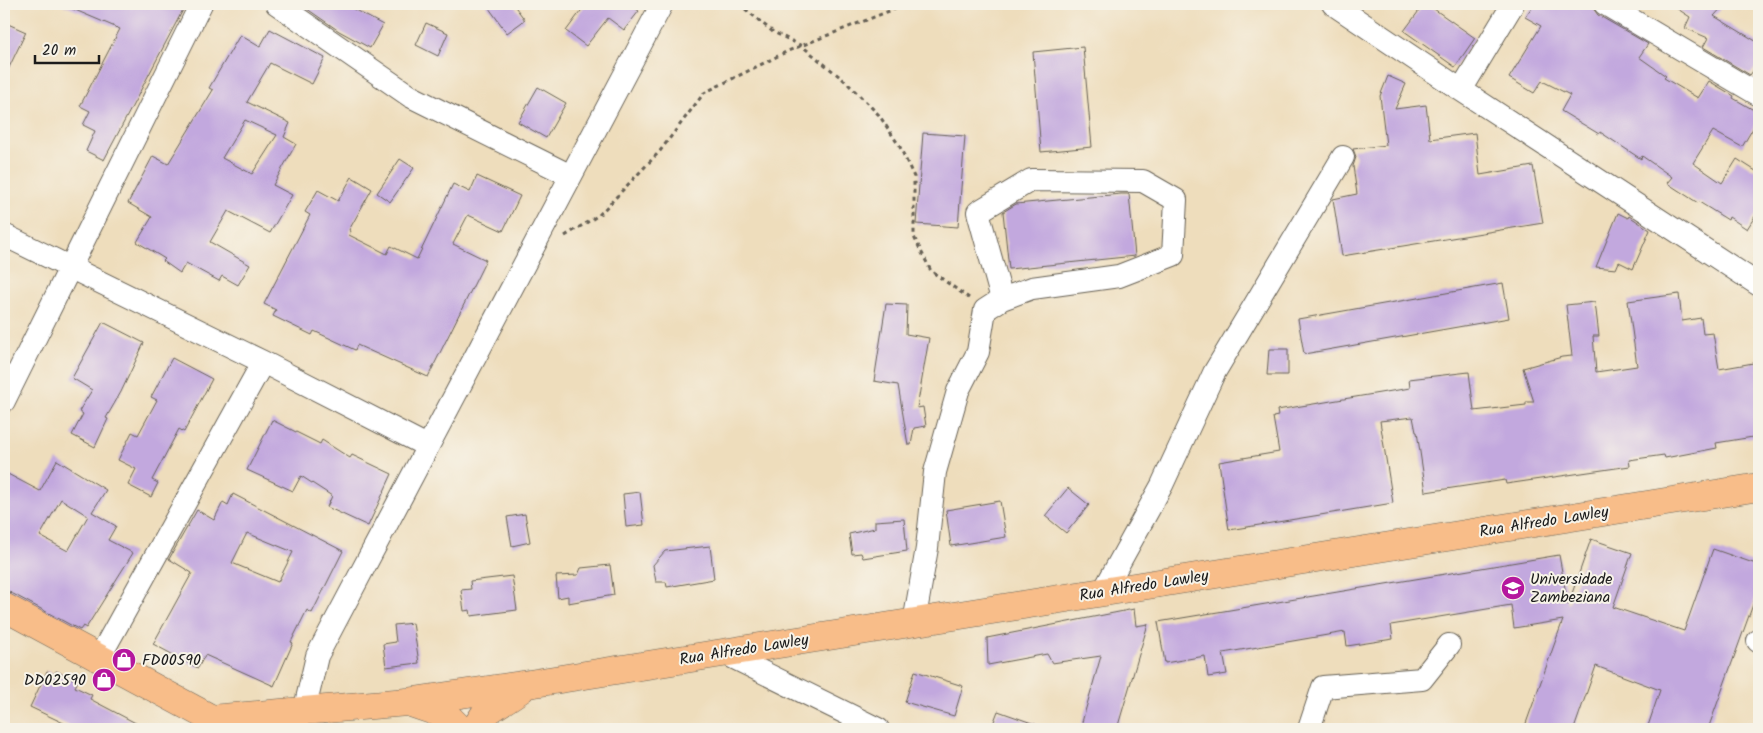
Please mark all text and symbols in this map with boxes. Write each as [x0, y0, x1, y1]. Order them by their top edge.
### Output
scale bar [35, 32, 99, 64]
text: 20 m [42, 39, 76, 63]
street label: Rua Alfredo Lawley [1478, 499, 1611, 545]
street label: Rua Alfredo Lawley [1078, 563, 1211, 609]
place label: Universidade Zambeziana [1530, 567, 1612, 610]
school or university icon: Universidade Zambeziana [1500, 575, 1526, 601]
street label: Rua Alfredo Lawley [678, 627, 811, 673]
shop icon: FD00590 [111, 647, 137, 673]
place label: FD00590 [142, 648, 201, 673]
shop icon: DD02590 [91, 667, 117, 693]
place label: DD02590 [24, 668, 86, 693]

